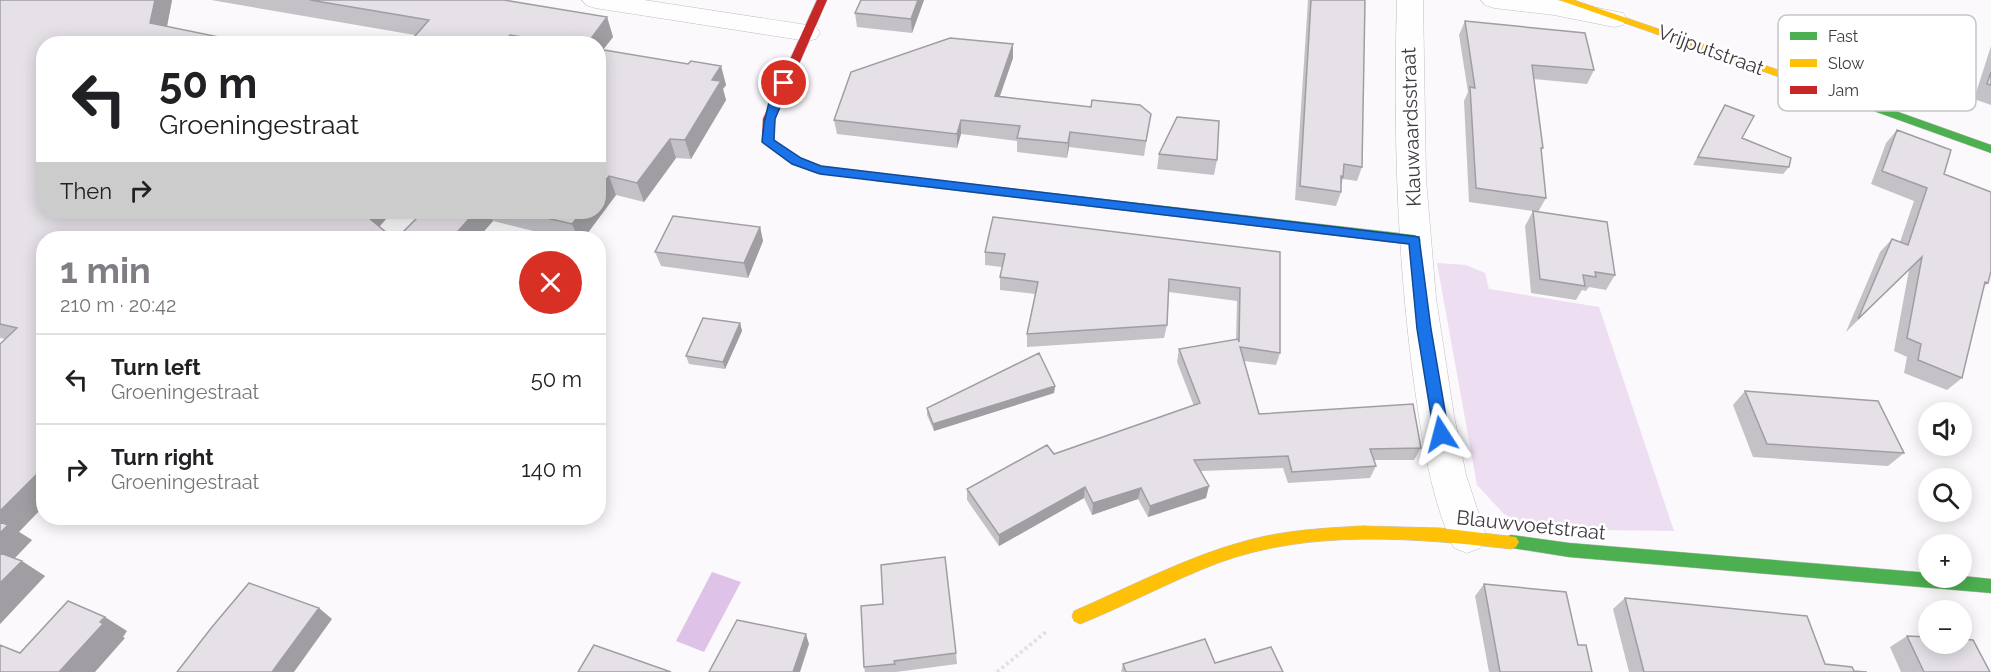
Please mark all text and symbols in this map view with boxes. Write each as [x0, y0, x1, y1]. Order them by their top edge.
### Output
legend [1778, 15, 1976, 111]
street label: Vrijputstraat [1655, 20, 1768, 80]
text: Fast [1828, 27, 1859, 46]
street label: Klauwaardsstraat [1396, 47, 1426, 207]
text: Slow [1828, 54, 1864, 73]
pin [758, 57, 809, 108]
text: 50 m [159, 59, 257, 108]
icon: left [60, 60, 138, 138]
icon: arrive [767, 66, 800, 99]
text: Jam [1828, 81, 1859, 100]
text: Groeningestraat [159, 109, 359, 140]
icon: right [124, 174, 157, 207]
text: Then [60, 178, 112, 204]
text: 1 min [60, 249, 151, 291]
button: close [519, 251, 582, 314]
text: 210 m · 20:42 [60, 293, 176, 317]
text: Turn left [111, 354, 201, 380]
icon: left [60, 363, 93, 396]
text: 50 m [531, 366, 582, 392]
text: Groeningestraat [111, 380, 259, 404]
position arrow [1409, 402, 1473, 466]
map controls [1918, 402, 1972, 654]
button: sound [1918, 402, 1972, 456]
text: Turn right [111, 444, 214, 470]
icon: right [60, 453, 93, 486]
text: 140 m [521, 456, 582, 482]
button: search [1918, 468, 1972, 522]
text: Groeningestraat [111, 470, 259, 494]
street label: Blauwvoetstraat [1455, 505, 1607, 545]
button: + [1918, 534, 1972, 588]
button: − [1918, 600, 1972, 654]

